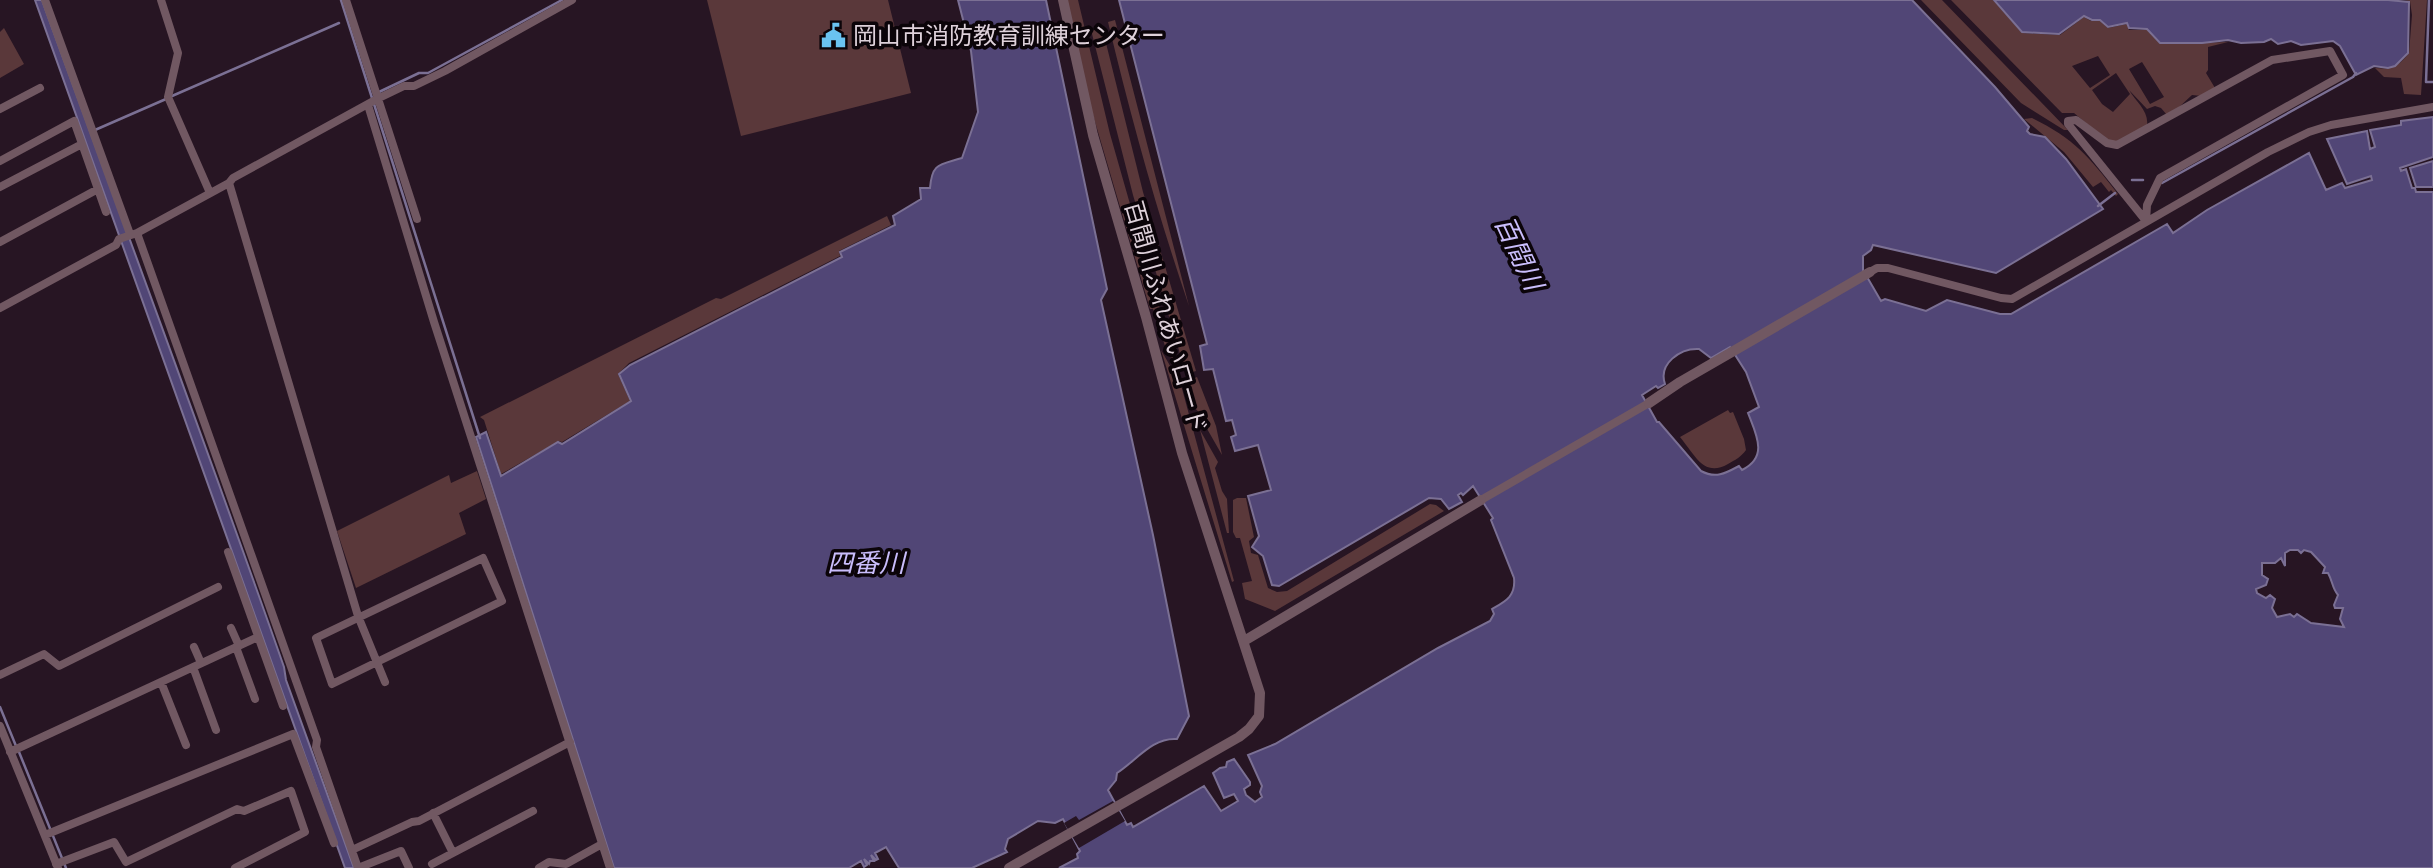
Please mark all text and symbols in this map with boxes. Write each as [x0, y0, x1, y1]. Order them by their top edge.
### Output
public building icon: 岡山市消防教育訓練センター [819, 21, 847, 49]
place label: 岡山市消防教育訓練センター [853, 21, 1165, 50]
street label: 百間川ふれあいロード [1119, 198, 1213, 436]
water label: 百間川 [1488, 211, 1551, 298]
water label: 四番川 [827, 547, 908, 579]

